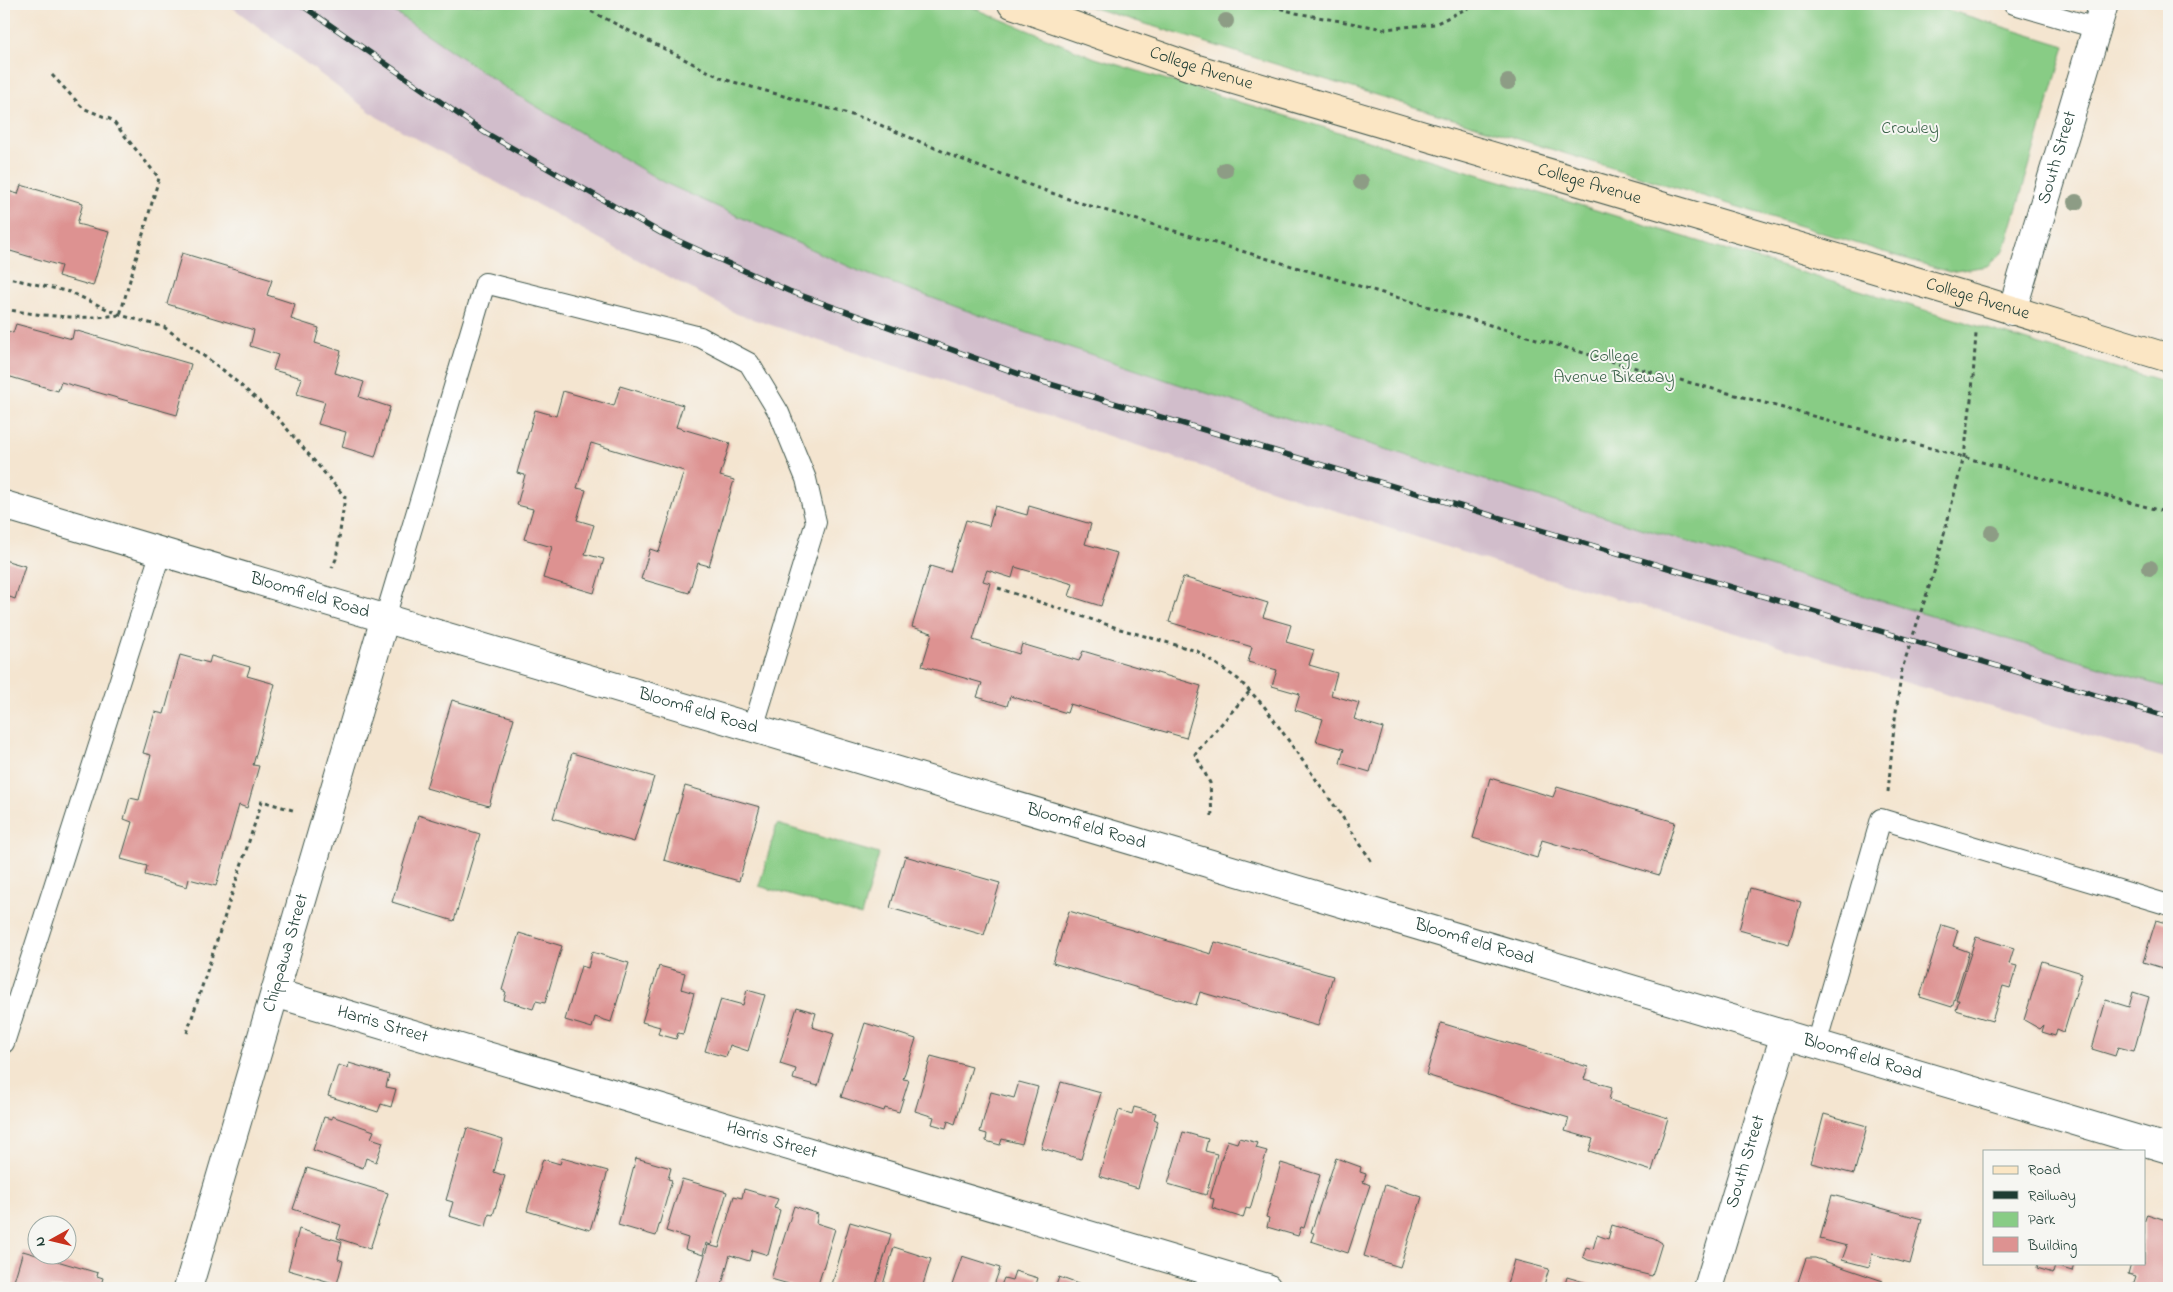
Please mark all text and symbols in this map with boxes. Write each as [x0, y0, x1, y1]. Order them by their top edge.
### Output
street label: College Avenue [1146, 40, 1257, 98]
street label: South Street [2032, 108, 2084, 207]
park label: Crowley [1881, 116, 1939, 142]
street label: College Avenue [1534, 157, 1645, 213]
street label: College Avenue [1922, 272, 2034, 328]
park label: College Avenue Bikeway [1553, 344, 1675, 391]
street label: Bloomfield Road [246, 566, 373, 626]
street label: Bloomfield Road [634, 681, 761, 741]
street label: Bloomfield Road [1022, 797, 1149, 857]
street label: Chippawa Street [257, 891, 316, 1016]
street label: Bloomfield Road [1411, 912, 1537, 972]
street label: Harris Street [334, 999, 431, 1051]
street label: Bloomfield Road [1799, 1028, 1925, 1088]
street label: South Street [1720, 1112, 1773, 1211]
street label: Harris Street [723, 1115, 820, 1166]
legend [1983, 1150, 2146, 1264]
text: Road [2028, 1159, 2061, 1181]
text: Railway [2028, 1185, 2076, 1208]
text: Park [2028, 1209, 2056, 1231]
north arrow [28, 1214, 78, 1264]
text: N [30, 1235, 52, 1248]
text: Building [2027, 1235, 2077, 1258]

